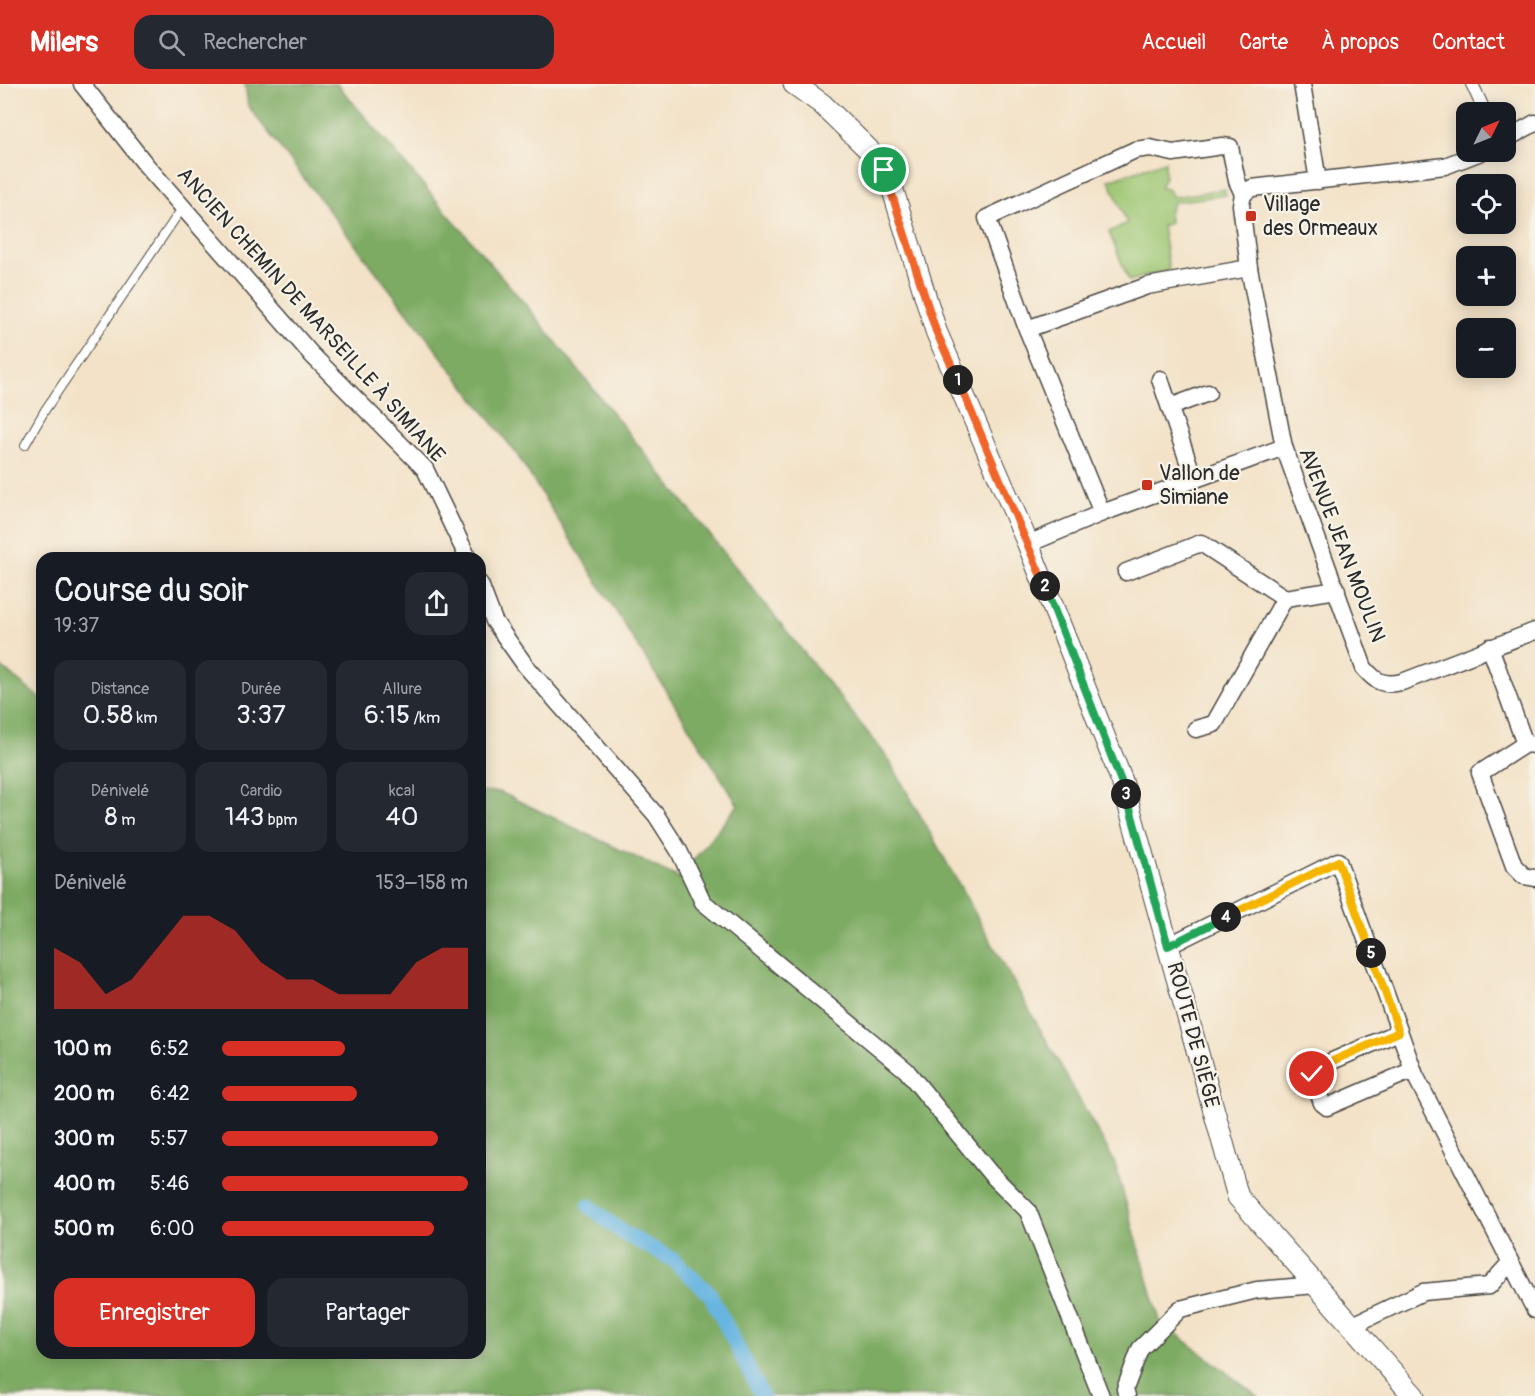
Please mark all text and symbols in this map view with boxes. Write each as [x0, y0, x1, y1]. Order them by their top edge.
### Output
search box [134, 15, 554, 69]
text: Milers [30, 25, 98, 60]
icon: search [155, 26, 188, 59]
text: Rechercher [203, 28, 307, 56]
text: Accueil [1142, 29, 1206, 56]
text: Carte [1239, 29, 1288, 56]
text: À propos [1321, 29, 1399, 56]
text: Contact [1432, 29, 1505, 56]
north arrow [1456, 102, 1516, 162]
map controls [1456, 102, 1516, 378]
pin [858, 144, 909, 195]
icon: arrive [867, 153, 900, 186]
street label: ANCIEN CHEMIN DE MARSEILLE À SIMIANE [171, 162, 451, 468]
button: locate [1456, 174, 1516, 234]
place label: Village des Ormeaux [1263, 191, 1378, 242]
marker: Village des Ormeaux [1244, 209, 1258, 223]
button: + [1456, 246, 1516, 306]
button: − [1456, 318, 1516, 378]
pin: 1 [943, 365, 973, 395]
text: 1 [955, 370, 961, 390]
street label: AVENUE JEAN MOULIN [1292, 444, 1392, 646]
place label: Vallon de Simiane [1159, 460, 1240, 511]
marker: Vallon de Simiane [1140, 478, 1154, 492]
text: Course du soir [54, 570, 249, 611]
pin: 2 [1030, 571, 1060, 601]
button: share [405, 572, 468, 635]
text: 2 [1041, 576, 1049, 596]
text: 19:37 [54, 613, 99, 638]
text: Distance [91, 679, 149, 699]
text: Durée [241, 679, 281, 699]
text: Allure [382, 679, 422, 699]
text: 0.58 [82, 699, 133, 731]
text: 3:37 [236, 699, 286, 731]
text: 6:15 [364, 699, 410, 731]
text: km [133, 708, 158, 728]
text: /km [410, 708, 440, 728]
pin: 3 [1111, 779, 1141, 809]
text: Dénivelé [91, 781, 149, 801]
text: Cardio [240, 781, 282, 801]
text: kcal [389, 781, 415, 801]
text: 3 [1122, 784, 1130, 804]
text: 8 [105, 801, 118, 833]
text: 143 [225, 801, 264, 833]
text: 40 [386, 801, 418, 833]
text: m [118, 810, 135, 830]
text: bpm [264, 810, 297, 830]
text: Dénivelé [54, 870, 127, 895]
text: 153–158 m [376, 870, 468, 895]
pin: 4 [1211, 902, 1241, 932]
text: 4 [1221, 907, 1231, 927]
pin: 5 [1356, 938, 1386, 968]
text: 5 [1367, 943, 1375, 963]
street label: ROUTE DE SIÈGE [1161, 959, 1225, 1111]
text: 100 m [54, 1036, 111, 1061]
text: 6:52 [150, 1036, 189, 1061]
pin [1286, 1048, 1337, 1099]
icon: check [1295, 1057, 1328, 1090]
text: 200 m [54, 1081, 115, 1106]
text: 6:42 [150, 1081, 190, 1106]
text: 300 m [54, 1126, 115, 1151]
text: 5:57 [150, 1126, 188, 1151]
text: 400 m [54, 1171, 115, 1196]
text: 5:46 [150, 1171, 189, 1196]
text: 500 m [54, 1216, 114, 1241]
text: 6:00 [150, 1216, 194, 1241]
button: Enregistrer [54, 1278, 255, 1347]
button: Partager [267, 1278, 468, 1347]

